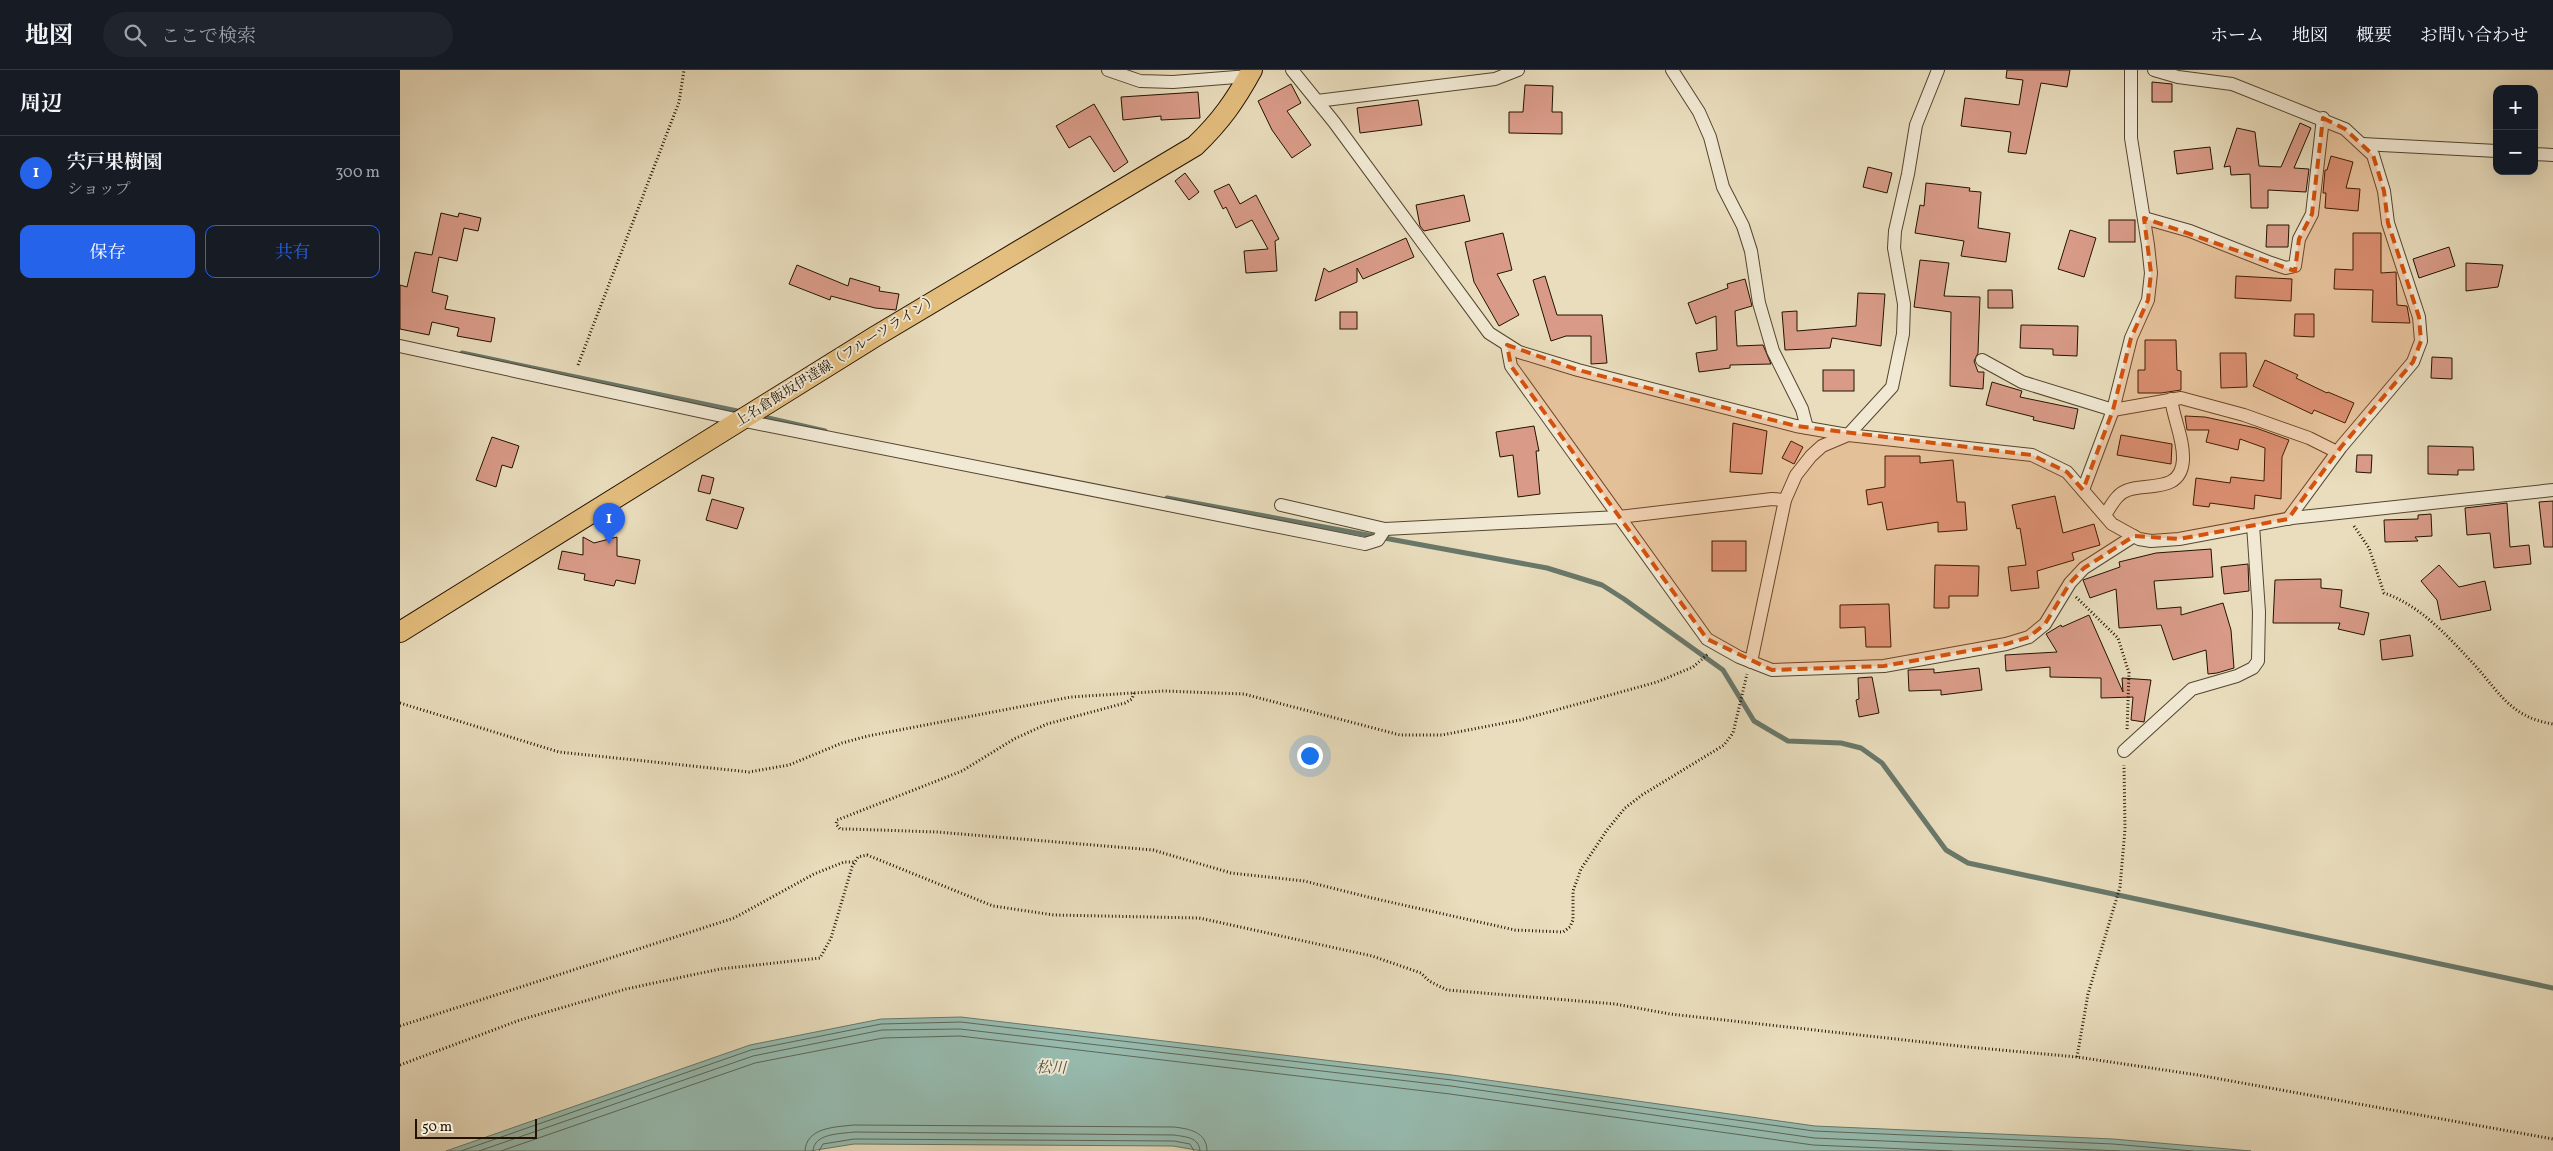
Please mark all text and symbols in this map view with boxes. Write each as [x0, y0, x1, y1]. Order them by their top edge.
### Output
search box [103, 12, 453, 57]
text: 地図 [25, 20, 73, 54]
icon: search [121, 21, 149, 49]
text: ここで検索 [161, 24, 256, 50]
text: ホーム [2210, 24, 2264, 49]
text: 地図 [2292, 24, 2328, 49]
text: 概要 [2356, 24, 2392, 49]
text: お問い合わせ [2420, 24, 2528, 49]
map controls [2493, 85, 2538, 175]
button: + [2493, 85, 2538, 130]
text: 周辺 [20, 90, 62, 119]
button: − [2493, 130, 2538, 175]
text: 宍戸果樹園 [67, 150, 162, 176]
text: 1 [33, 162, 39, 184]
text: 300 m [335, 162, 380, 184]
text: ショップ [67, 179, 131, 201]
button: 保存 [20, 225, 195, 278]
button: 共有 [205, 225, 380, 278]
street label: 上名倉飯坂伊達線（フルーツライン） [732, 290, 942, 432]
pin: 1 [593, 503, 625, 544]
your location [1297, 743, 1323, 769]
water label: 松川 [1036, 1058, 1068, 1080]
scale bar [415, 1116, 538, 1139]
text: 50 m [422, 1118, 452, 1137]

